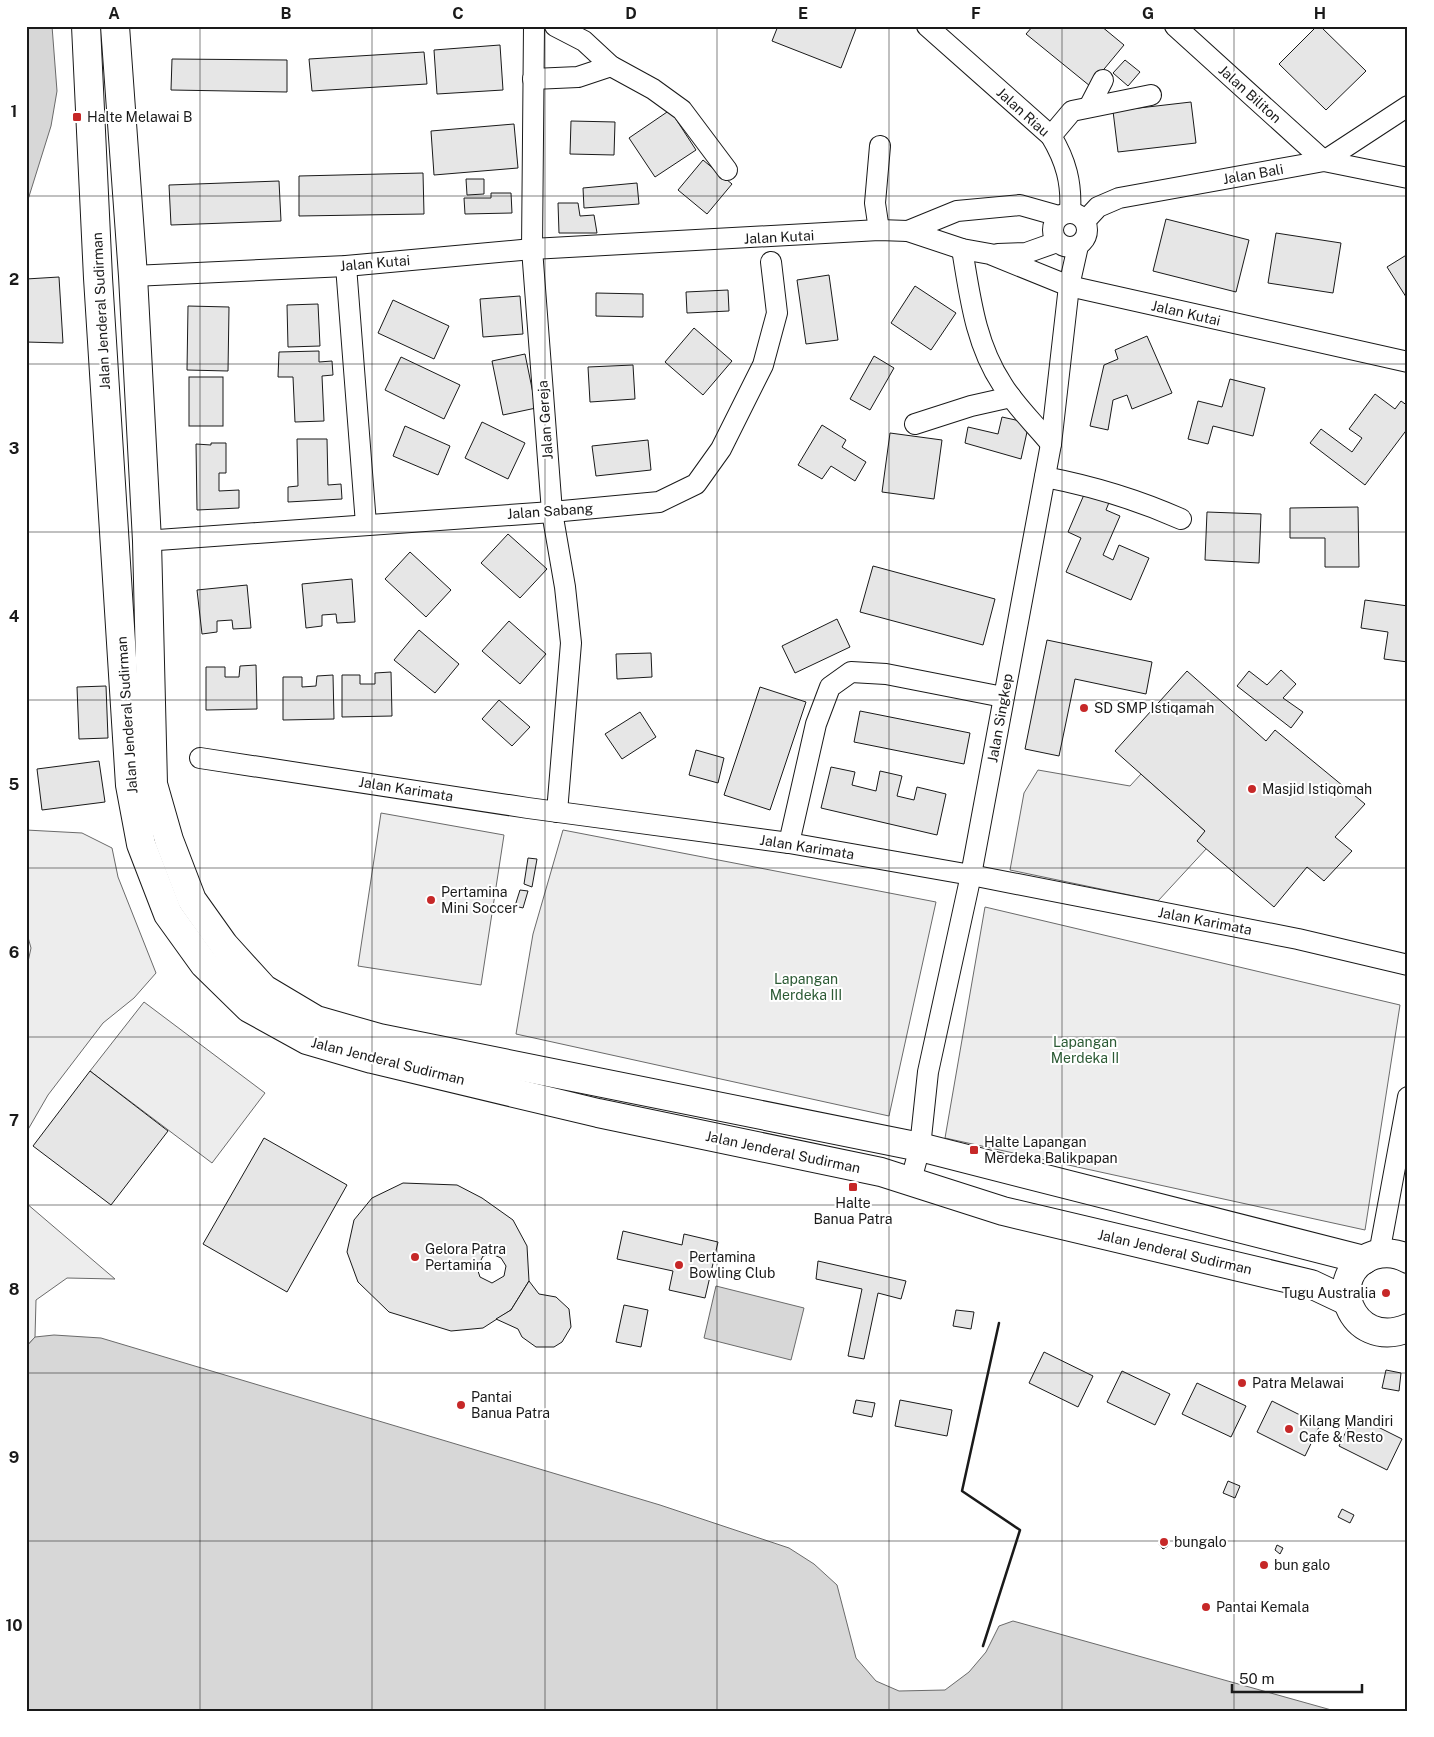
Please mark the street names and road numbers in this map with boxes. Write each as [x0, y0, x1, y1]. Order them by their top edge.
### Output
street label: Jalan Biliton [1216, 62, 1284, 126]
street label: Jalan Riau [993, 84, 1053, 140]
street label: Jalan Bali [1221, 161, 1285, 187]
street label: Jalan Kutai [743, 227, 815, 247]
street label: Jalan Jenderal Sudirman [89, 232, 113, 390]
street label: Jalan Kutai [339, 252, 411, 274]
street label: Jalan Kutai [1150, 297, 1222, 329]
street label: Jalan Gereja [534, 380, 556, 460]
street label: Jalan Sabang [506, 500, 594, 522]
street label: Jalan Jenderal Sudirman [114, 636, 140, 794]
street label: Jalan Singkep [984, 672, 1016, 764]
street label: Jalan Karimata [358, 774, 454, 804]
street label: Jalan Karimata [759, 832, 855, 862]
street label: Jalan Karimata [1157, 904, 1253, 938]
street label: Jalan Jenderal Sudirman [310, 1034, 466, 1088]
street label: Jalan Jenderal Sudirman [704, 1128, 862, 1176]
street label: Jalan Jenderal Sudirman [1096, 1226, 1254, 1278]

